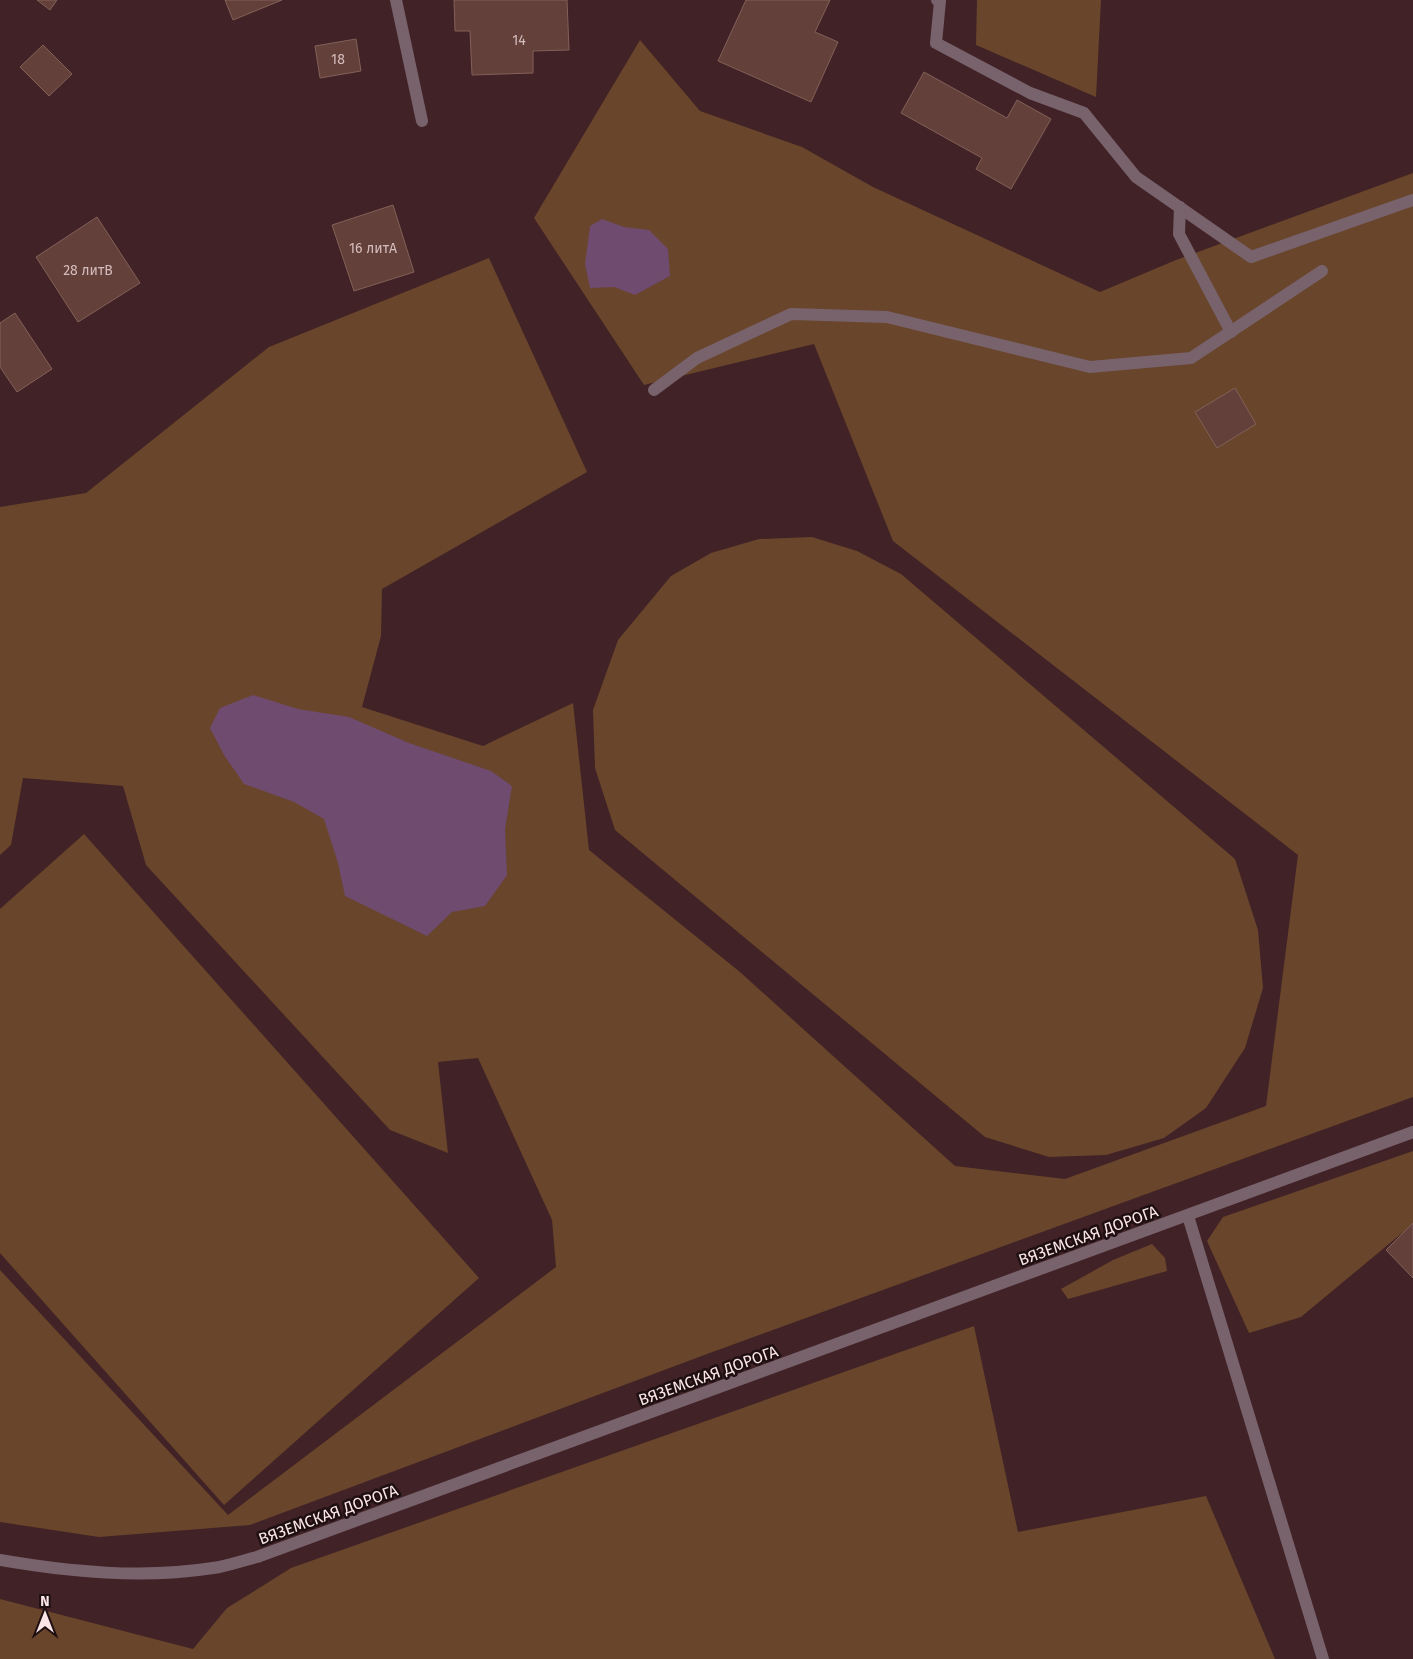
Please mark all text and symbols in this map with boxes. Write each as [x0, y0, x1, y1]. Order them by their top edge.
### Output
house number: 14 [512, 32, 526, 49]
house number: 18 [331, 51, 345, 68]
house number: 16 литА [349, 240, 397, 257]
house number: 28 литВ [63, 262, 113, 279]
street label: ВЯЗЕМСКАЯ ДОРОГА [1016, 1201, 1161, 1270]
street label: ВЯЗЕМСКАЯ ДОРОГА [636, 1341, 781, 1410]
street label: ВЯЗЕМСКАЯ ДОРОГА [256, 1480, 401, 1549]
north arrow [20, 1589, 70, 1639]
text: N [40, 1593, 50, 1610]

